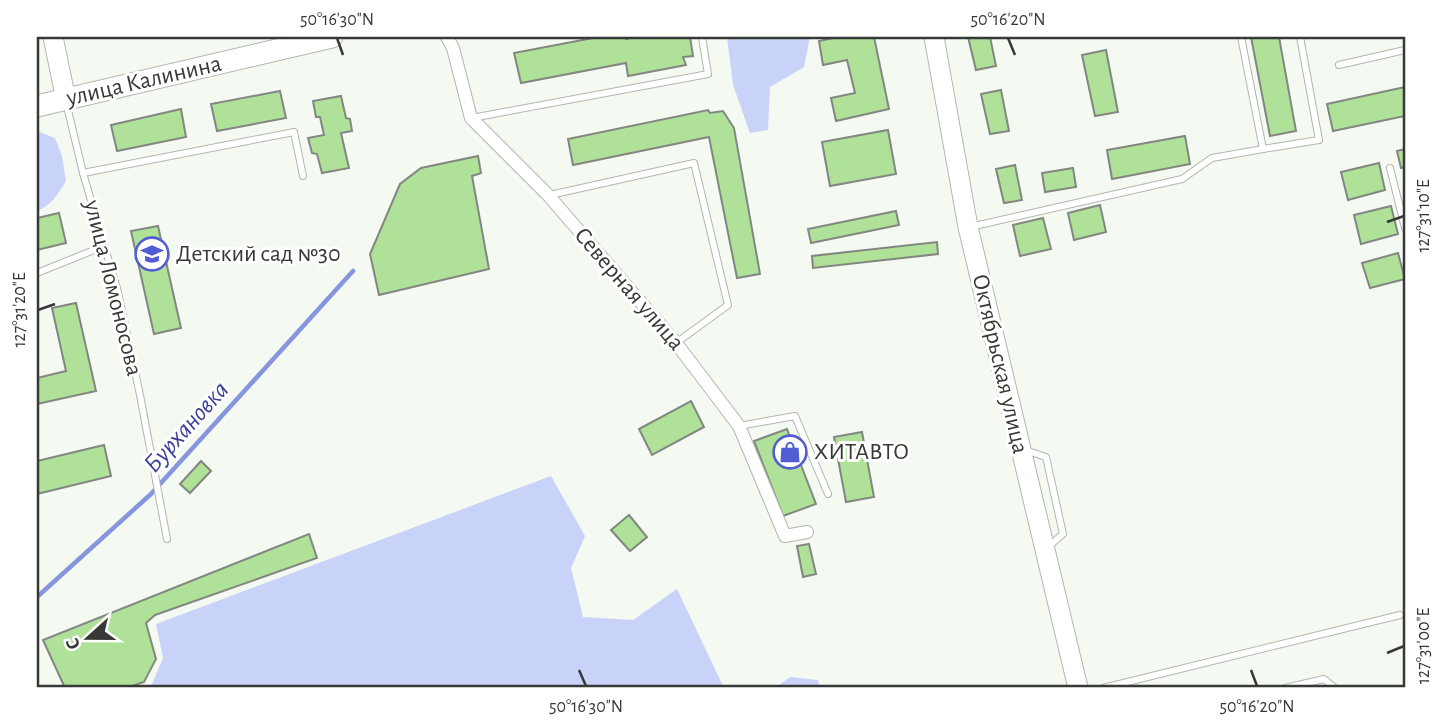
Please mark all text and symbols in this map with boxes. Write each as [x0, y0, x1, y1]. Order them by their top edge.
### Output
text: 50°16'30"N [300, 11, 374, 29]
text: 50°16'20"N [971, 11, 1045, 29]
street label: улица Калинина [63, 52, 224, 111]
text: 127°31'10"E [1415, 179, 1433, 253]
street label: улица Ломоносова [79, 197, 146, 378]
street label: Северная улица [569, 223, 689, 355]
school or university icon: Детский сад №30 [133, 235, 171, 273]
place label: Детский сад №30 [176, 242, 341, 266]
text: 127°31'20"E [11, 272, 29, 348]
street label: Октябрьская улица [968, 272, 1032, 456]
water label: Бурхановка [139, 376, 233, 478]
shop icon: ХИТАВТО [771, 433, 809, 471]
place label: ХИТАВТО [814, 440, 909, 464]
north arrow [52, 602, 122, 672]
text: 127°31'00"E [1415, 607, 1433, 684]
text: С [63, 635, 84, 652]
text: 50°16'30"N [549, 698, 623, 716]
text: 50°16'20"N [1220, 698, 1294, 716]

